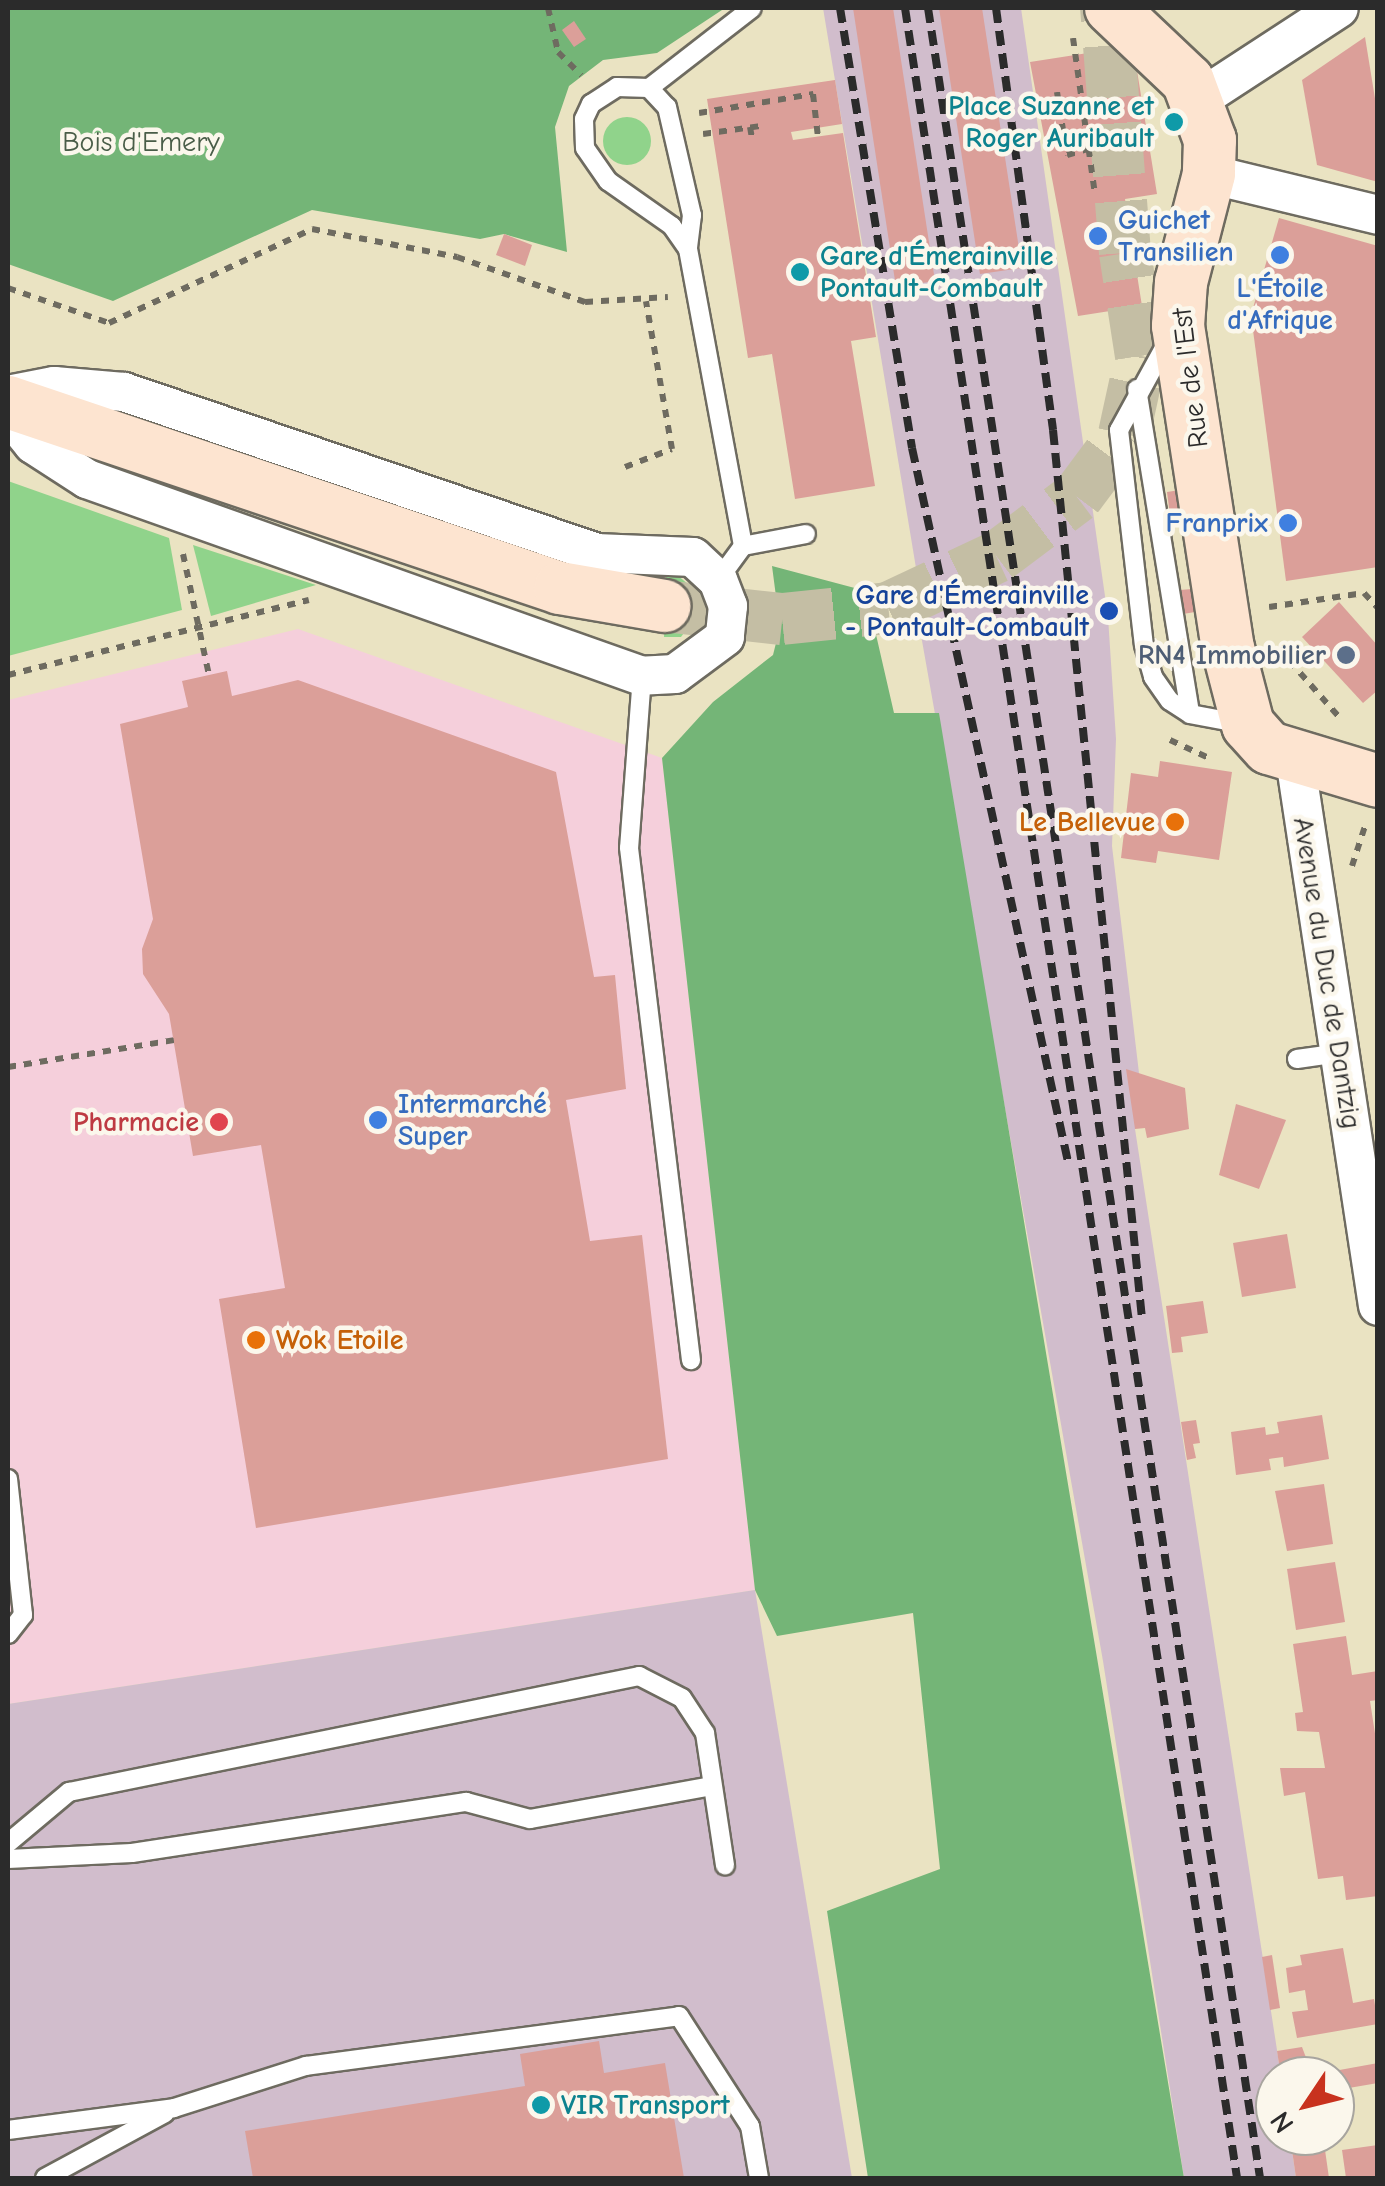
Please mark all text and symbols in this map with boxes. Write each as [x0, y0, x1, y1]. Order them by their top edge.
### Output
place label: Place Suzanne et Roger Auribault [948, 89, 1154, 155]
marker: Place Suzanne et Roger Auribault [1163, 111, 1185, 133]
park label: Bois d'Emery [62, 125, 220, 159]
place label: Guichet Transilien [1118, 203, 1234, 269]
marker: Guichet Transilien [1087, 225, 1109, 247]
place label: Gare d'Émerainville Pontault-Combault [820, 239, 1054, 305]
marker: L'Étoile d'Afrique [1269, 244, 1291, 266]
marker: Gare d'Émerainville Pontault-Combault [789, 261, 811, 283]
place label: L'Étoile d'Afrique [1227, 271, 1333, 337]
street label: Rue de l'Est [1165, 306, 1215, 450]
place label: Franprix [1165, 506, 1268, 540]
marker: Franprix [1277, 512, 1299, 534]
place label: Gare d'Émerainville - Pontault-Combault [845, 578, 1089, 644]
marker: Gare d'Émerainville - Pontault-Combault [1098, 600, 1120, 622]
place label: RN4 Immobilier [1138, 638, 1326, 672]
marker: RN4 Immobilier [1335, 644, 1357, 666]
place label: Le Bellevue [1019, 805, 1155, 839]
marker: Le Bellevue [1164, 811, 1186, 833]
street label: Avenue du Duc de Dantzig [1286, 815, 1368, 1131]
place label: Intermarché Super [398, 1087, 547, 1153]
place label: Pharmacie [73, 1105, 199, 1139]
marker: Intermarché Super [367, 1109, 389, 1131]
marker: Pharmacie [208, 1111, 230, 1133]
place label: Wok Etoile [276, 1323, 403, 1357]
marker: Wok Etoile [245, 1329, 267, 1351]
north arrow [1255, 2056, 1355, 2156]
place label: VIR Transport [561, 2088, 730, 2122]
marker: VIR Transport [530, 2094, 552, 2116]
text: N [1264, 2105, 1300, 2139]

